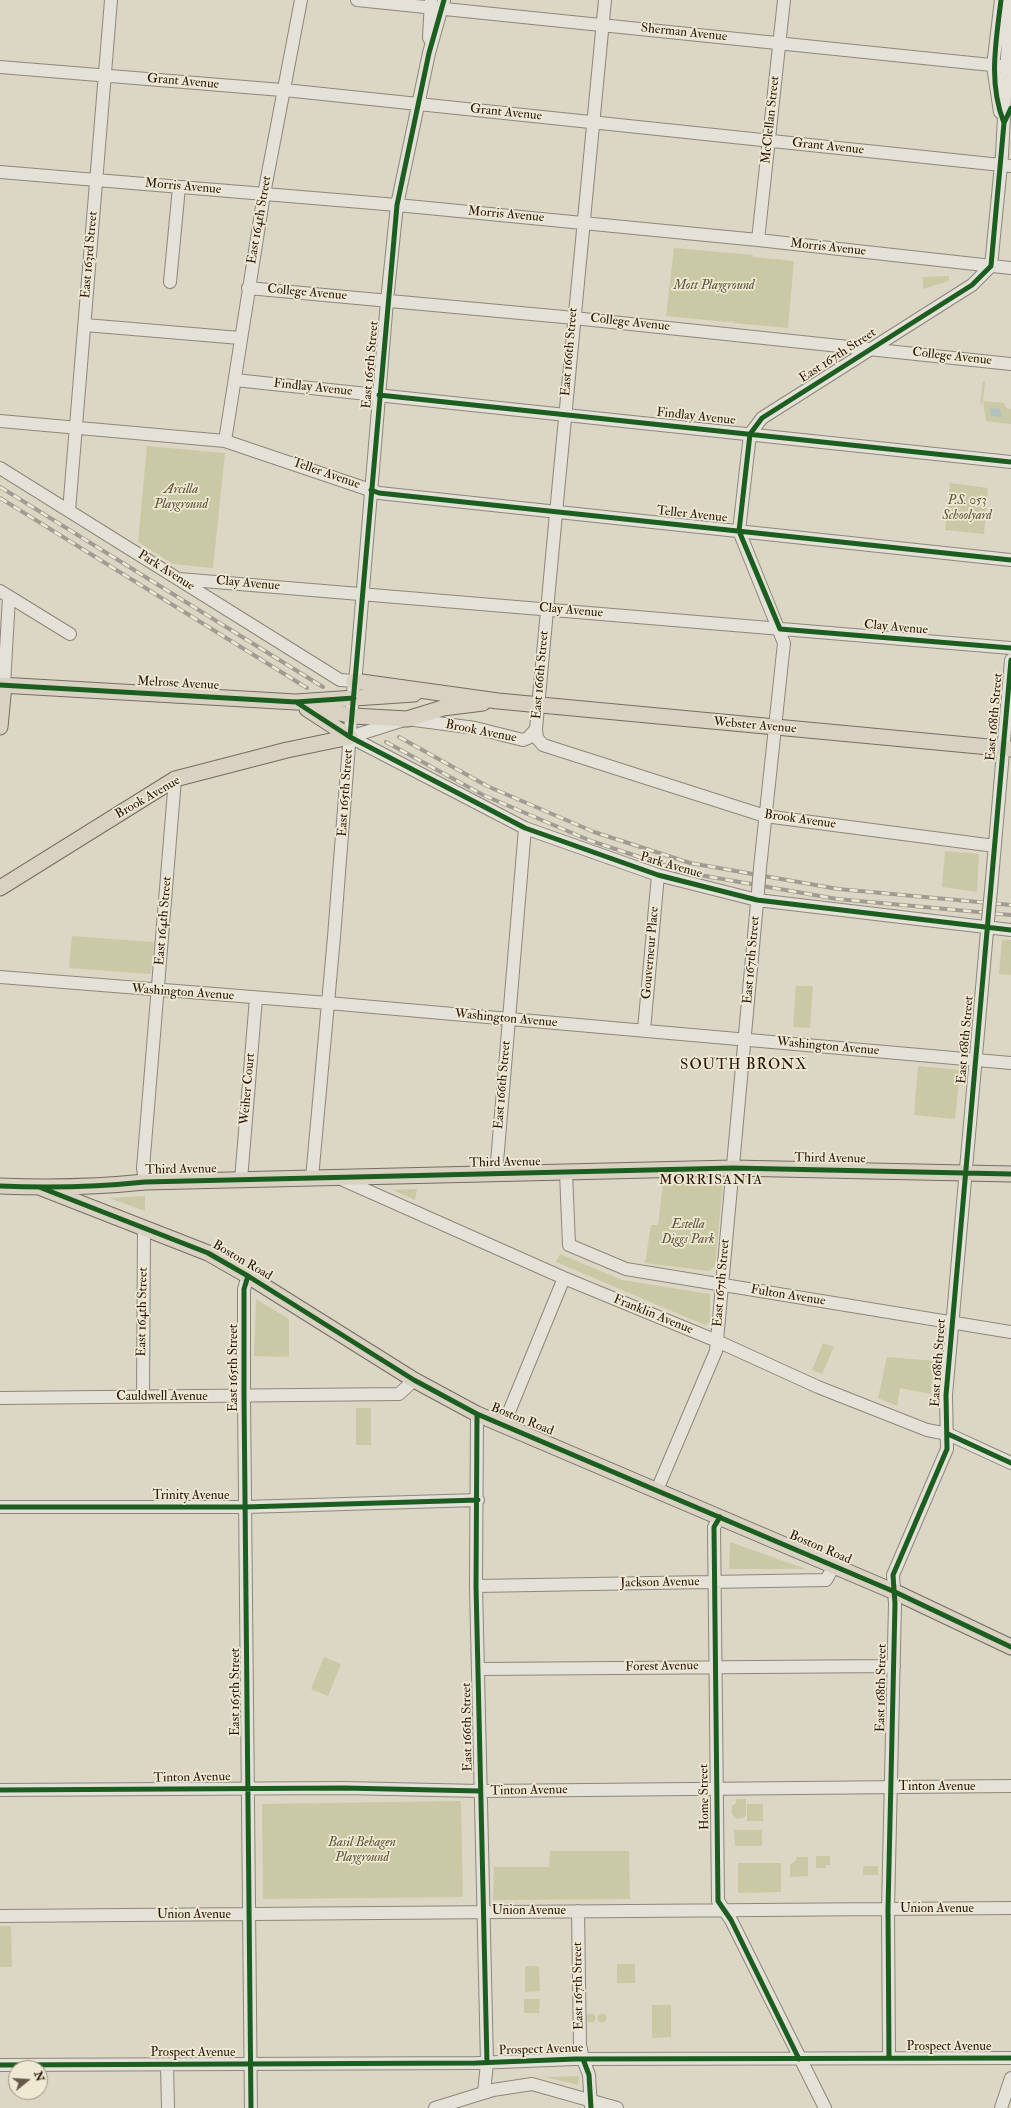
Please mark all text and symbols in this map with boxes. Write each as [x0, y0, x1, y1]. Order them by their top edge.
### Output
street label: Sherman Avenue [640, 21, 728, 45]
street label: Grant Avenue [146, 71, 220, 93]
street label: McClellan Street [759, 75, 783, 165]
street label: Grant Avenue [469, 101, 543, 125]
street label: Grant Avenue [791, 135, 865, 159]
street label: East 164th Street [245, 175, 275, 265]
street label: Morris Avenue [144, 176, 222, 198]
street label: Morris Avenue [467, 204, 545, 226]
street label: East 163rd Street [78, 211, 102, 299]
street label: Morris Avenue [789, 236, 867, 260]
park label: Mott Playground [673, 278, 755, 294]
street label: College Avenue [266, 282, 348, 304]
street label: East 166th Street [558, 307, 582, 397]
street label: College Avenue [589, 311, 671, 335]
street label: East 165th Street [359, 320, 383, 410]
street label: East 167th Street [797, 325, 879, 387]
street label: College Avenue [911, 345, 993, 369]
street label: Findlay Avenue [273, 376, 353, 400]
street label: Findlay Avenue [656, 405, 736, 429]
street label: Teller Avenue [290, 455, 362, 493]
park label: Arcilla Playground [154, 482, 208, 513]
park label: P.S. 053 Schoolyard [942, 493, 992, 524]
street label: Teller Avenue [656, 504, 728, 526]
street label: Park Avenue [135, 547, 197, 595]
street label: Clay Avenue [215, 573, 281, 595]
street label: Clay Avenue [538, 600, 604, 622]
street label: Clay Avenue [863, 617, 929, 639]
street label: East 166th Street [529, 630, 553, 720]
street label: East 168th Street [983, 672, 1007, 762]
street label: Melrose Avenue [136, 674, 220, 694]
street label: Webster Avenue [713, 715, 797, 737]
street label: Brook Avenue [444, 717, 518, 747]
street label: East 165th Street [335, 749, 357, 837]
street label: Brook Avenue [113, 773, 183, 823]
street label: Brook Avenue [763, 807, 837, 833]
street label: Park Avenue [638, 850, 704, 882]
street label: East 164th Street [152, 876, 176, 966]
street label: Gouverneur Place [639, 906, 663, 1000]
street label: East 167th Street [740, 915, 764, 1005]
street label: Washington Avenue [131, 982, 235, 1004]
street label: East 168th Street [954, 995, 978, 1085]
street label: Washington Avenue [454, 1007, 558, 1031]
street label: Washington Avenue [776, 1035, 880, 1059]
street label: East 166th Street [491, 1040, 515, 1130]
street label: Weiher Court [237, 1052, 259, 1126]
district label: SOUTH BRONX [680, 1057, 808, 1075]
street label: Third Avenue [794, 1151, 866, 1167]
street label: Third Avenue [469, 1155, 541, 1171]
street label: Third Avenue [145, 1162, 217, 1178]
district label: MORRISANIA [659, 1173, 763, 1189]
park label: Estella Diggs Park [662, 1217, 714, 1248]
street label: Boston Road [209, 1238, 275, 1284]
street label: East 167th Street [710, 1238, 734, 1328]
street label: East 164th Street [134, 1267, 152, 1357]
street label: Fulton Avenue [750, 1282, 826, 1310]
street label: Franklin Avenue [611, 1292, 695, 1338]
street label: East 168th Street [928, 1318, 950, 1408]
street label: East 165th Street [226, 1324, 242, 1412]
street label: Cauldwell Avenue [116, 1389, 208, 1405]
street label: Boston Road [488, 1400, 556, 1440]
street label: Trinity Avenue [153, 1488, 229, 1504]
street label: Boston Road [786, 1528, 854, 1568]
street label: Jackson Avenue [620, 1575, 700, 1591]
street label: East 168th Street [873, 1644, 891, 1732]
street label: East 165th Street [228, 1648, 244, 1736]
street label: Forest Avenue [625, 1659, 699, 1675]
street label: East 166th Street [459, 1682, 477, 1772]
street label: Home Street [697, 1764, 713, 1830]
street label: Tinton Avenue [153, 1770, 231, 1786]
street label: Tinton Avenue [898, 1779, 976, 1795]
street label: Tinton Avenue [490, 1783, 568, 1799]
park label: Basil Behagen Playground [328, 1835, 396, 1866]
street label: Union Avenue [900, 1901, 974, 1917]
street label: Union Avenue [492, 1903, 566, 1919]
street label: Union Avenue [157, 1907, 231, 1923]
street label: East 167th Street [570, 1942, 588, 2030]
street label: Prospect Avenue [907, 2039, 991, 2055]
street label: Prospect Avenue [498, 2041, 584, 2059]
street label: Prospect Avenue [151, 2045, 235, 2061]
north arrow [8, 2060, 48, 2100]
text: N [31, 2070, 47, 2083]

